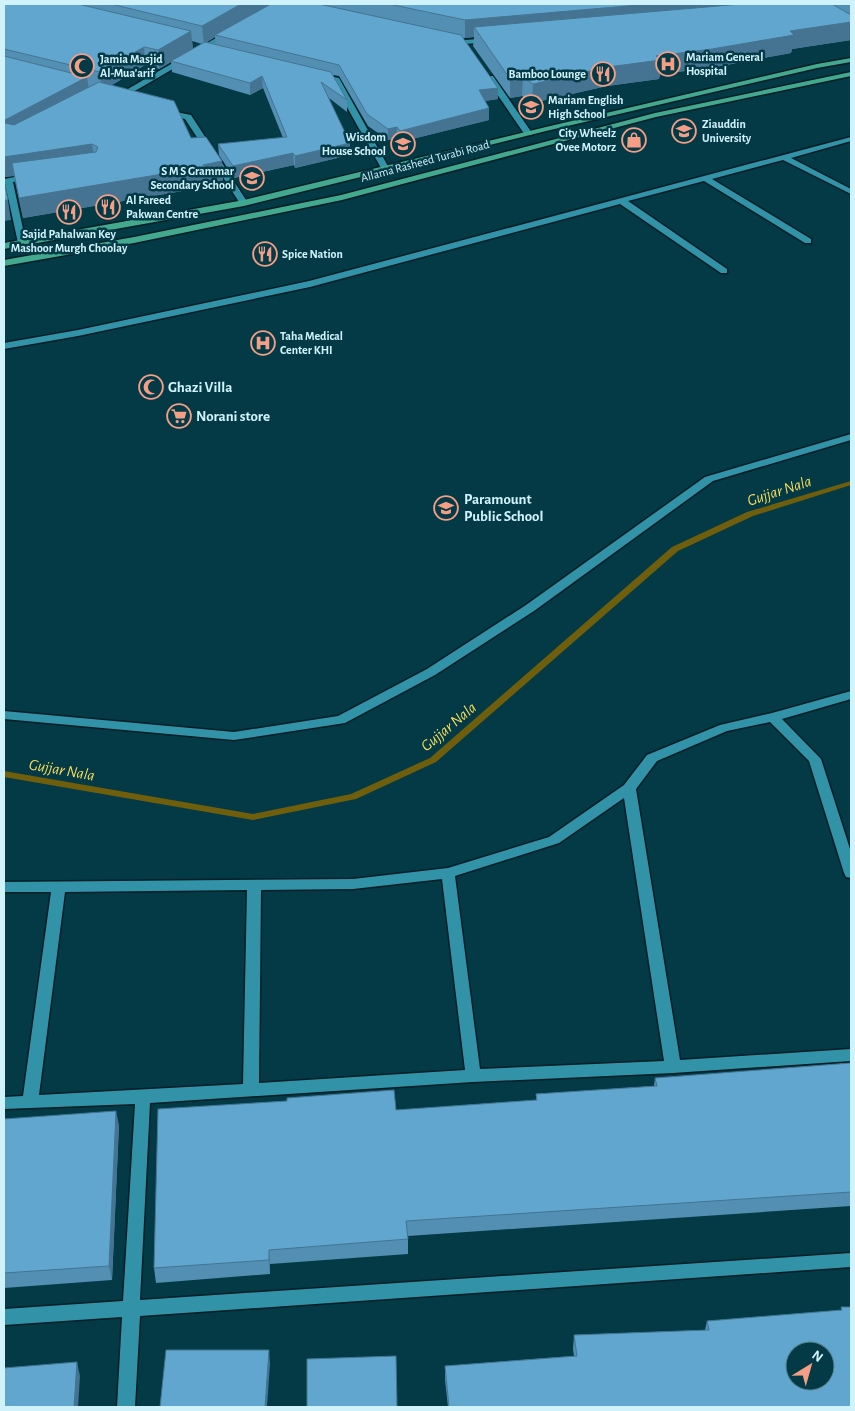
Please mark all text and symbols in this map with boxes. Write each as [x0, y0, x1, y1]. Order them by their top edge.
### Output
hospital icon: Mariam General Hospital [655, 51, 681, 77]
place label: Mariam General Hospital [686, 51, 763, 77]
mosque icon: Jamia Masjid Al-Mua'arif [69, 53, 95, 79]
place label: Jamia Masjid Al-Mua'arif [100, 53, 163, 79]
restaurant icon: Bamboo Lounge [590, 61, 616, 87]
place label: Bamboo Lounge [509, 68, 586, 80]
school or university icon: Mariam English High School [518, 94, 544, 120]
place label: Mariam English High School [548, 94, 623, 120]
school or university icon: Ziauddin University [671, 118, 697, 144]
place label: Ziauddin University [702, 118, 752, 145]
place label: City Wheelz Ovee Motorz [555, 127, 616, 153]
shop icon: City Wheelz Ovee Motorz [621, 127, 647, 153]
place label: Wisdom House School [322, 131, 386, 157]
school or university icon: Wisdom House School [390, 131, 416, 157]
street label: Allama Rasheed Turabi Road [359, 138, 491, 184]
place label: S M S Grammar Secondary School [151, 165, 235, 192]
school or university icon: S M S Grammar Secondary School [239, 165, 265, 191]
restaurant icon: Al Fareed Pakwan Centre [95, 194, 121, 220]
place label: Al Fareed Pakwan Centre [126, 194, 198, 220]
restaurant icon: Sajid Pahalwan Key Mashoor Murgh Choolay [56, 199, 82, 225]
place label: Sajid Pahalwan Key Mashoor Murgh Choolay [11, 228, 128, 255]
restaurant icon: Spice Nation [252, 241, 278, 267]
place label: Spice Nation [282, 248, 343, 260]
hospital icon: Taha Medical Center KHI [250, 330, 276, 356]
place label: Taha Medical Center KHI [280, 330, 343, 356]
mosque icon: Ghazi Villa [138, 374, 164, 400]
place label: Ghazi Villa [168, 380, 232, 395]
supermarket icon: Norani store [166, 403, 192, 429]
place label: Norani store [196, 409, 270, 424]
water label: Gujjar Nala [745, 473, 814, 510]
place label: Paramount Public School [464, 492, 543, 524]
school or university icon: Paramount Public School [433, 495, 459, 521]
water label: Gujjar Nala [418, 699, 480, 755]
water label: Gujjar Nala [27, 756, 96, 785]
north arrow [785, 1341, 835, 1391]
text: N [809, 1348, 825, 1365]

